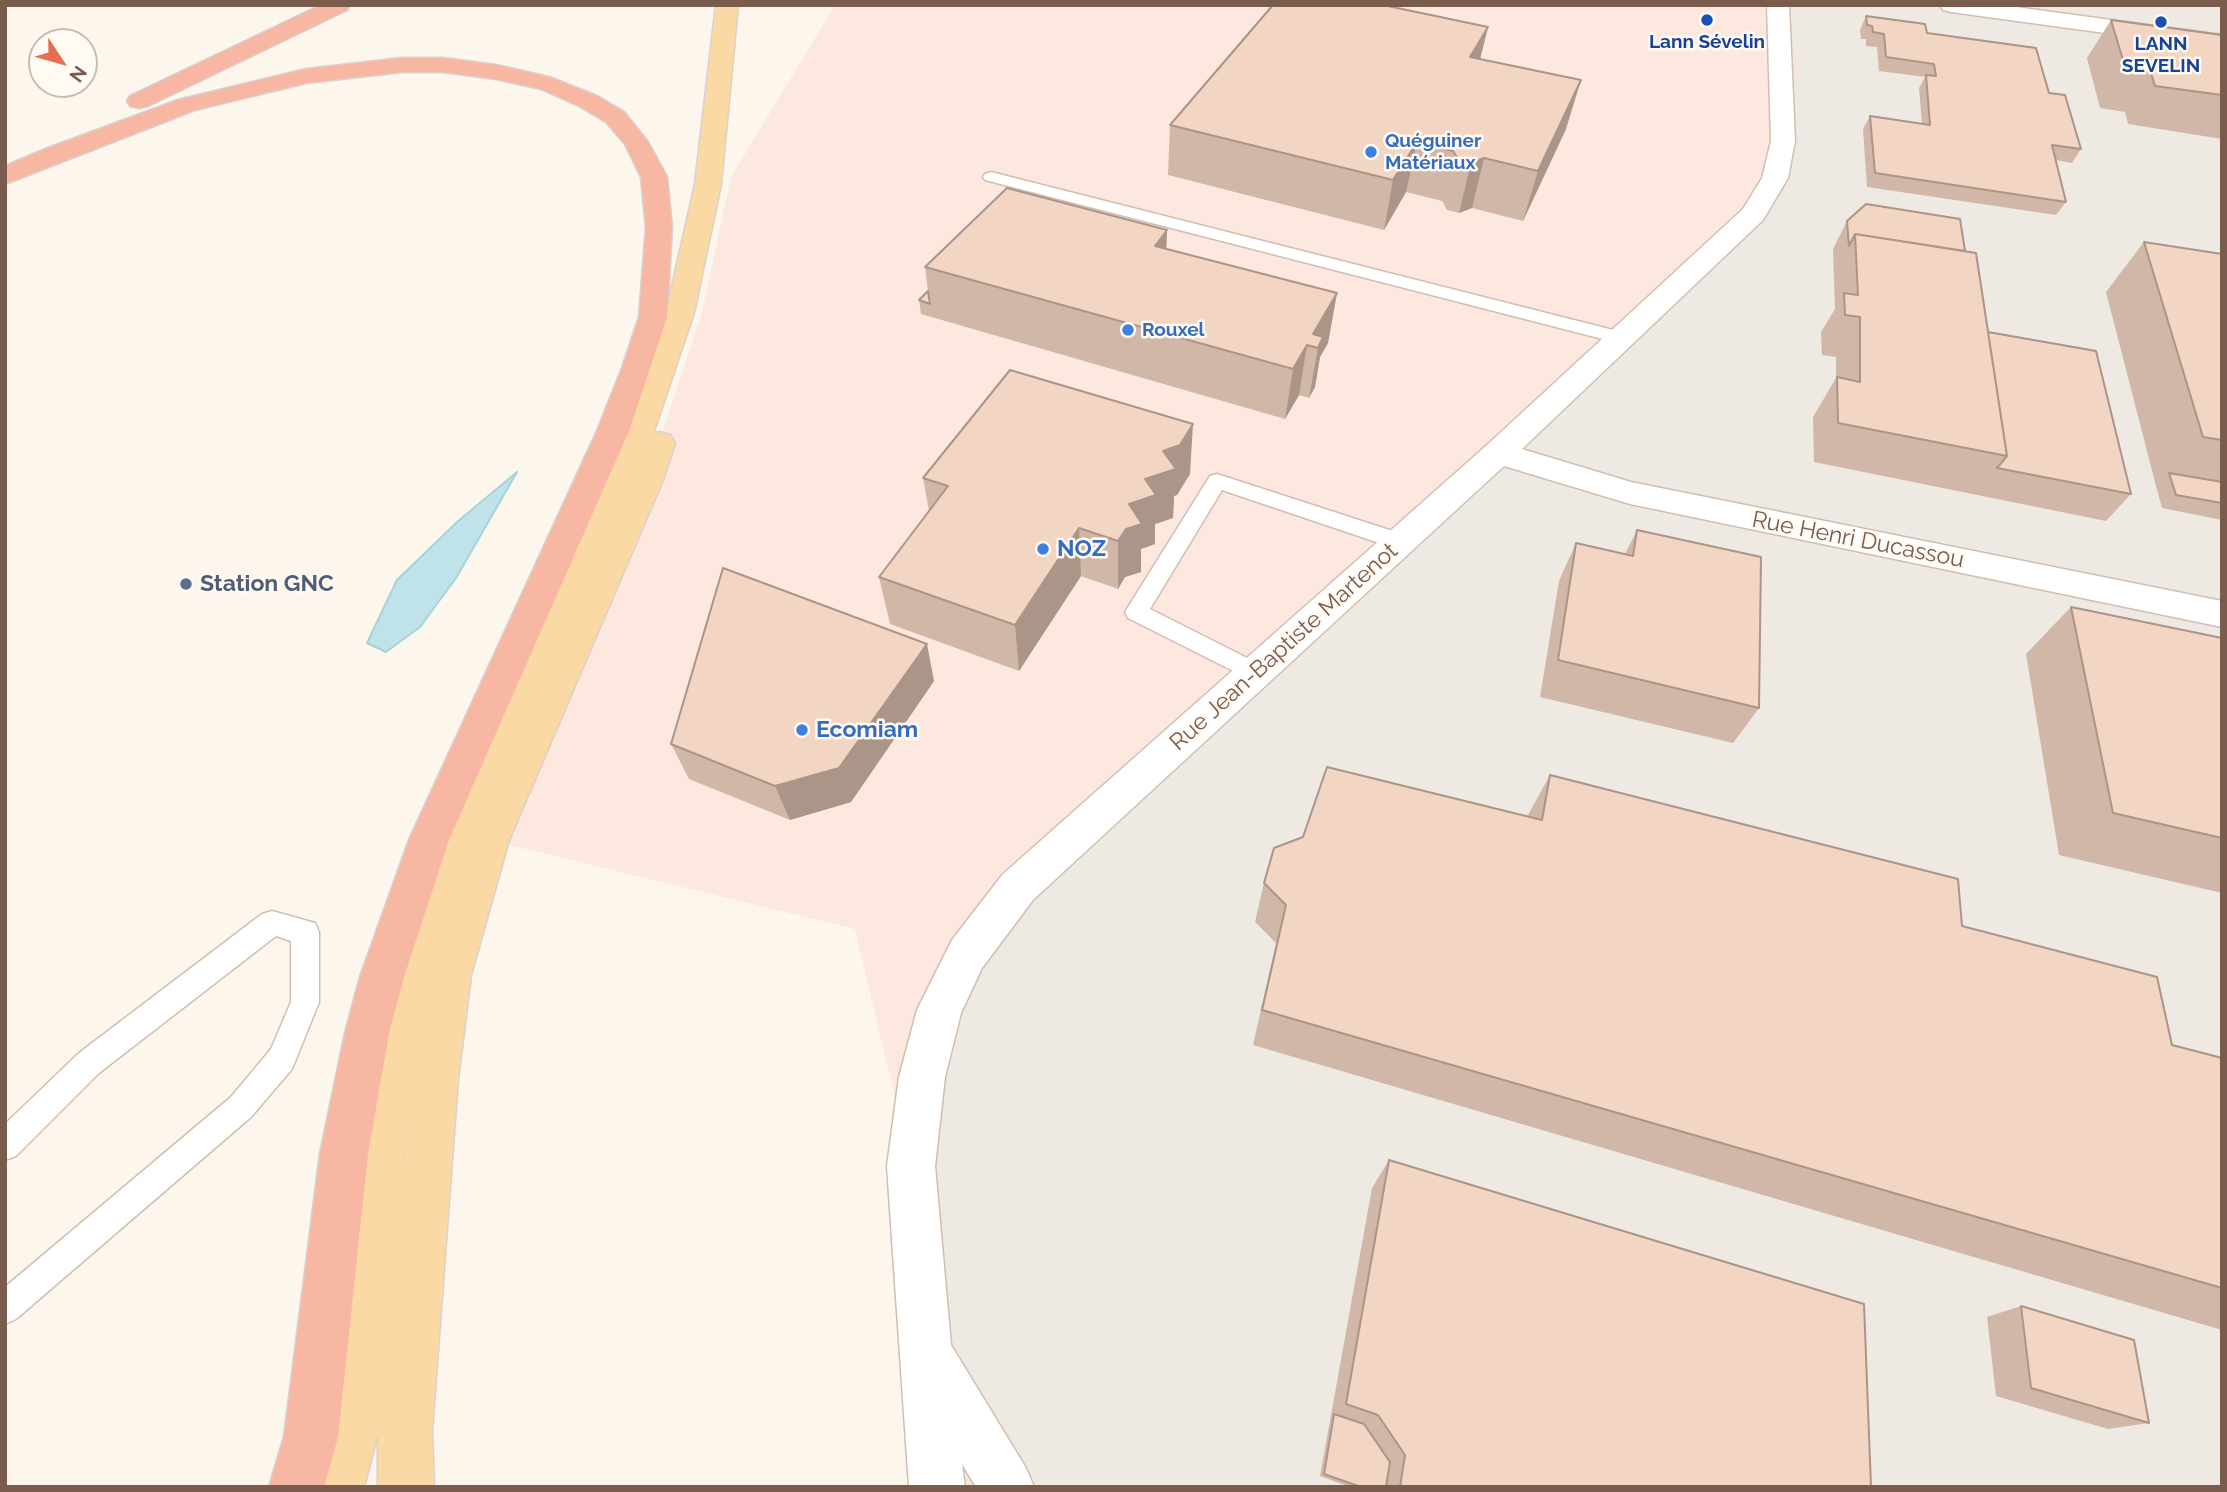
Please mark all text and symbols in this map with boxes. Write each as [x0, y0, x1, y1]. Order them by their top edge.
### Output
marker: Lann Sévelin [1699, 12, 1715, 28]
marker: LANN SEVELIN [2153, 14, 2169, 30]
north arrow [28, 28, 98, 98]
place label: Lann Sévelin [1649, 31, 1765, 53]
place label: LANN SEVELIN [2122, 33, 2200, 77]
text: N [65, 62, 92, 86]
place label: Quéguiner Matériaux [1385, 130, 1481, 174]
marker: Quéguiner Matériaux [1363, 144, 1379, 160]
place label: Rouxel [1142, 319, 1205, 341]
marker: Rouxel [1120, 322, 1136, 338]
street label: Rue Henri Ducassou [1750, 506, 1966, 574]
place label: NOZ [1057, 535, 1106, 563]
street label: Rue Jean-Baptiste Martenot [1165, 537, 1403, 757]
marker: NOZ [1035, 541, 1051, 557]
place label: Station GNC [200, 570, 334, 598]
marker: Station GNC [178, 576, 194, 592]
place label: Ecomiam [816, 716, 918, 744]
marker: Ecomiam [794, 722, 810, 738]

